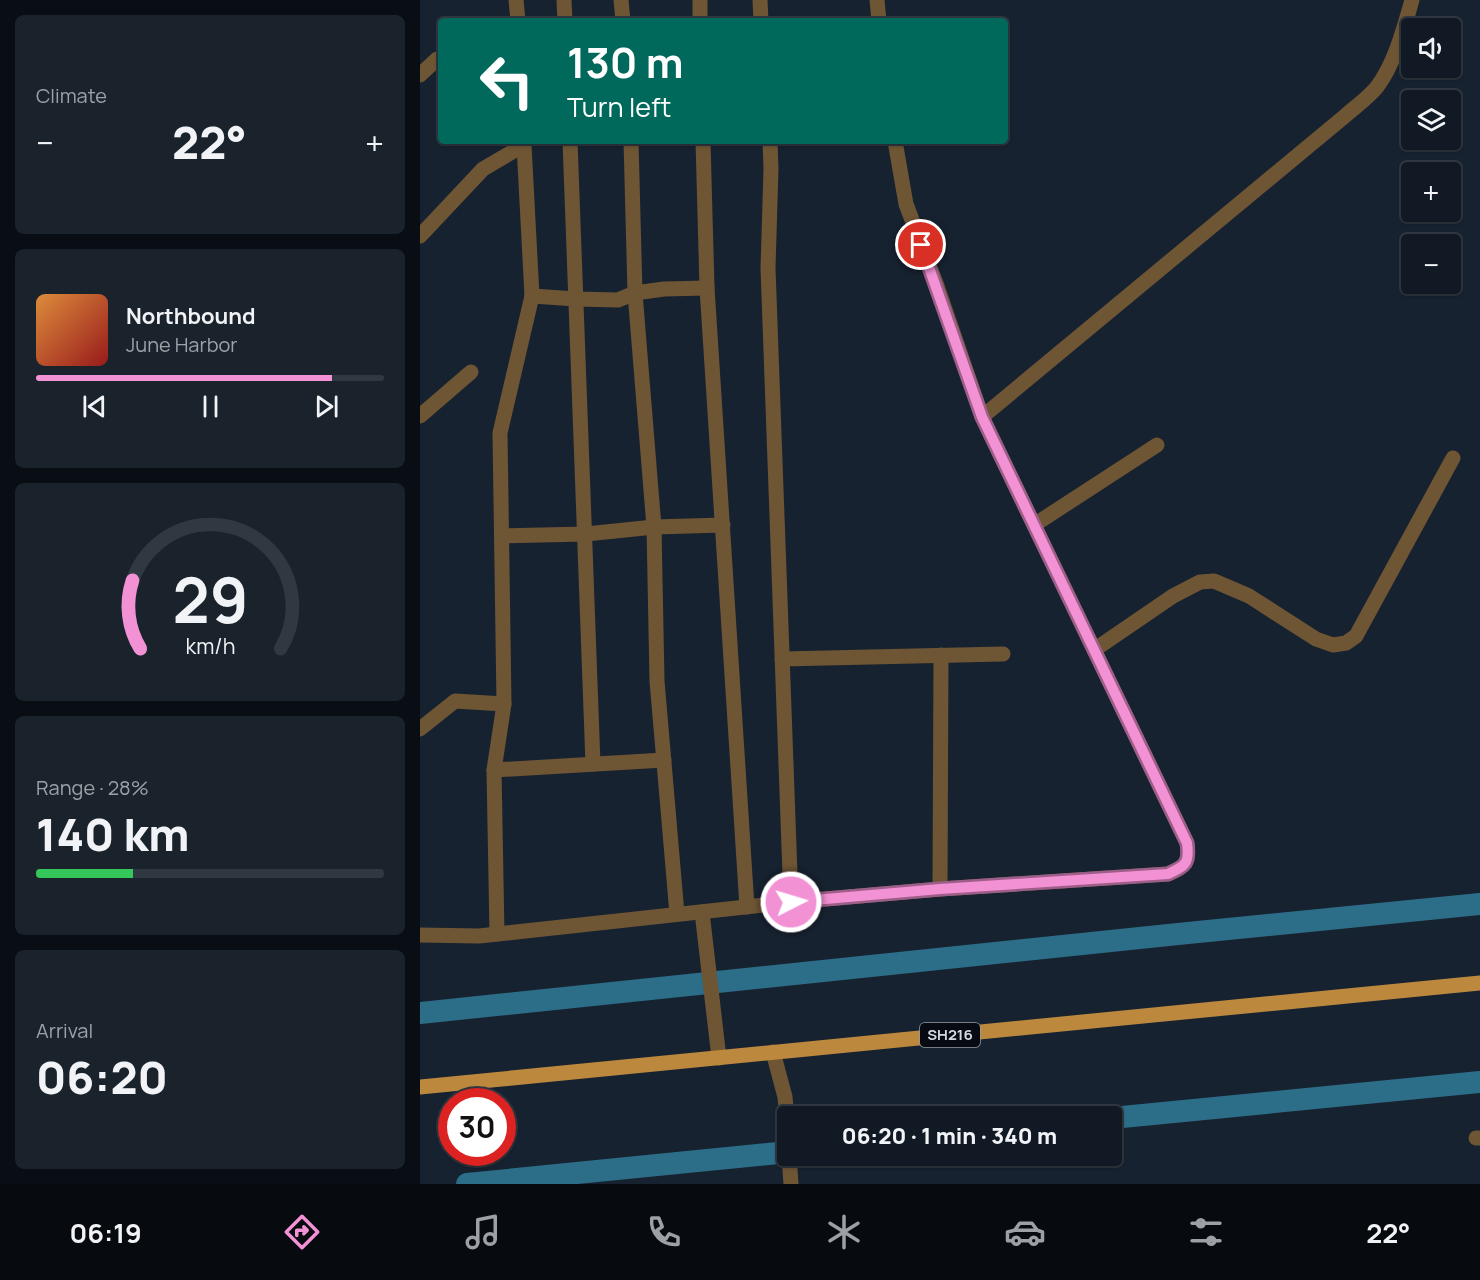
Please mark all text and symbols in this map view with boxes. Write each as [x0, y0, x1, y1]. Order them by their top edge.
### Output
map controls [1401, 18, 1461, 294]
button: sound [1401, 18, 1461, 78]
text: 130 m [567, 33, 684, 91]
icon: left [468, 42, 546, 120]
text: Climate [36, 82, 107, 109]
text: Turn left [567, 88, 671, 125]
button: layers [1401, 90, 1461, 150]
text: 22° [172, 111, 247, 173]
text: − [36, 120, 54, 165]
text: + [365, 120, 384, 165]
button: + [1401, 162, 1461, 222]
pin [895, 219, 946, 270]
icon: arrive [904, 228, 937, 261]
button: − [1401, 234, 1461, 294]
text: Northbound [126, 301, 256, 331]
text: June Harbor [126, 331, 238, 358]
icon: previous [78, 390, 111, 423]
icon: pause [194, 390, 227, 423]
icon: next [310, 390, 343, 423]
text: 29 [172, 556, 248, 642]
text: km/h [185, 631, 235, 660]
text: Range · 28% [36, 774, 149, 801]
text: 140 km [36, 803, 190, 865]
position arrow [759, 870, 823, 934]
text: Arrival [36, 1017, 93, 1044]
road number: SH216 [920, 1023, 980, 1047]
text: 06:20 [36, 1046, 168, 1108]
speed limit sign: 30 [438, 1088, 516, 1166]
text: 06:20 · 1 min · 340 m [842, 1121, 1057, 1151]
icon: directions [281, 1211, 323, 1253]
icon: music [462, 1211, 504, 1253]
icon: phone [643, 1211, 685, 1253]
icon: climate [823, 1211, 865, 1253]
icon: car [1004, 1211, 1046, 1253]
icon: filters [1185, 1211, 1227, 1253]
text: 06:19 [69, 1214, 142, 1251]
text: 22° [1366, 1214, 1411, 1251]

